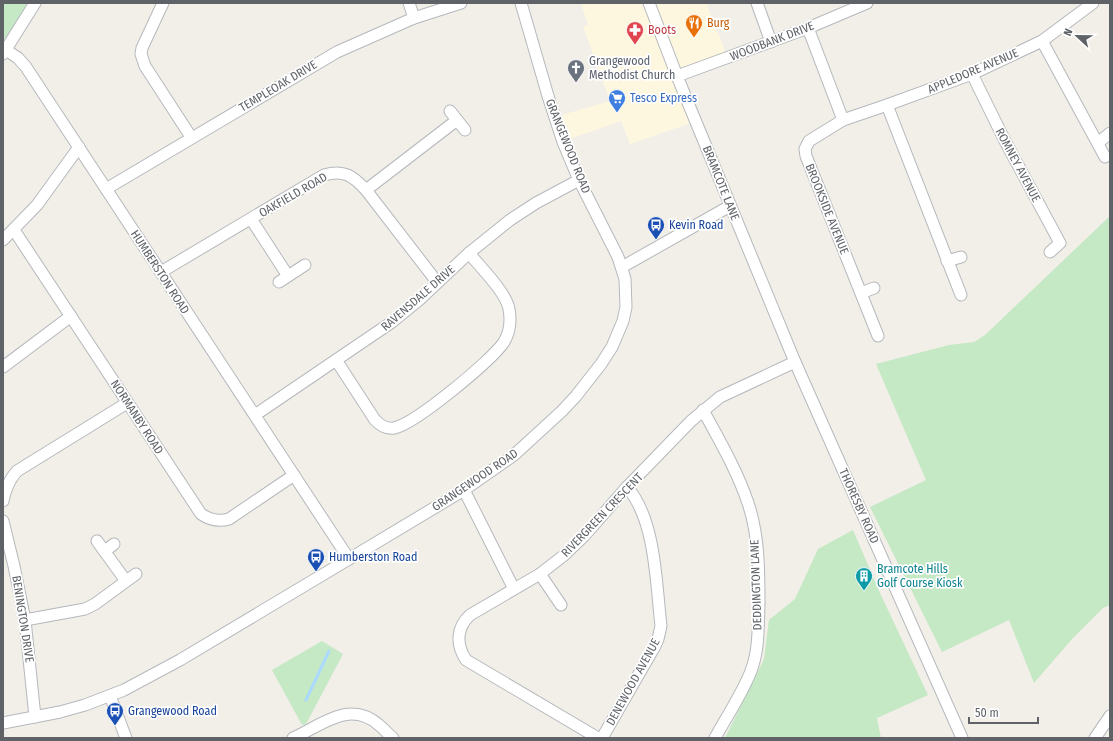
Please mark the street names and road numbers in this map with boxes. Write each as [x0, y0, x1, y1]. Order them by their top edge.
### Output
street label: WOODBANK DRIVE [728, 18, 816, 63]
street label: APPLEDORE AVENUE [926, 45, 1021, 96]
street label: TEMPLEOAK DRIVE [237, 57, 320, 115]
street label: GRANGEWOOD ROAD [543, 97, 593, 195]
street label: ROMNEY AVENUE [993, 126, 1044, 205]
street label: BRAMCOTE LANE [700, 144, 742, 223]
street label: BROOKSIDE AVENUE [802, 162, 852, 257]
street label: OAKFIELD ROAD [256, 170, 330, 220]
street label: HUMBERSTON ROAD [128, 227, 192, 317]
street label: RAVENSDALE DRIVE [378, 262, 458, 334]
street label: NORMANBY ROAD [108, 377, 166, 457]
street label: GRANGEWOOD ROAD [429, 446, 521, 514]
street label: THORESBY ROAD [836, 466, 882, 546]
street label: RIVERGREEN CRESCENT [558, 470, 646, 560]
street label: DEDDINGTON LANE [747, 539, 765, 631]
street label: BENINGTON DRIVE [9, 575, 37, 664]
street label: DENEWOOD AVENUE [603, 636, 663, 728]

